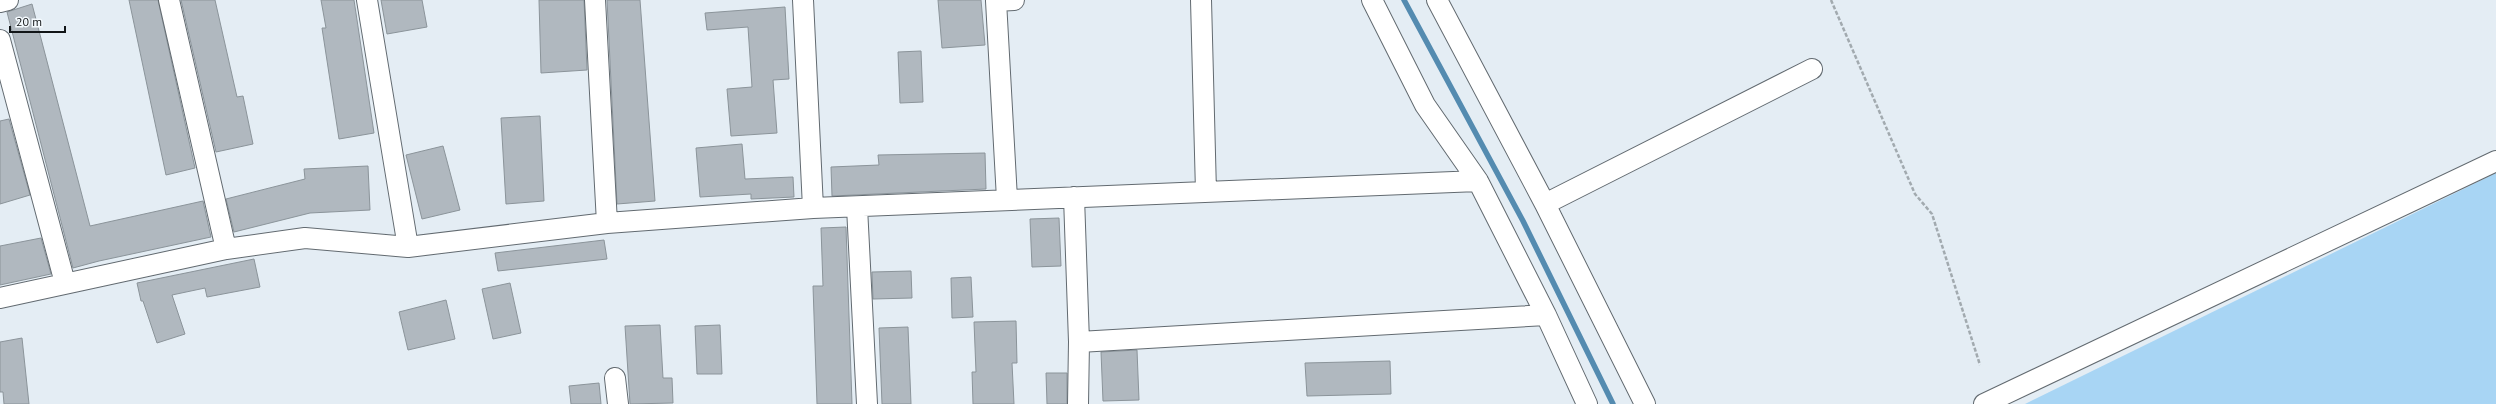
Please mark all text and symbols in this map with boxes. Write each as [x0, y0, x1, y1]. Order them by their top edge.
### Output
scale bar [10, 8, 65, 34]
text: 20 m [16, 14, 42, 29]

